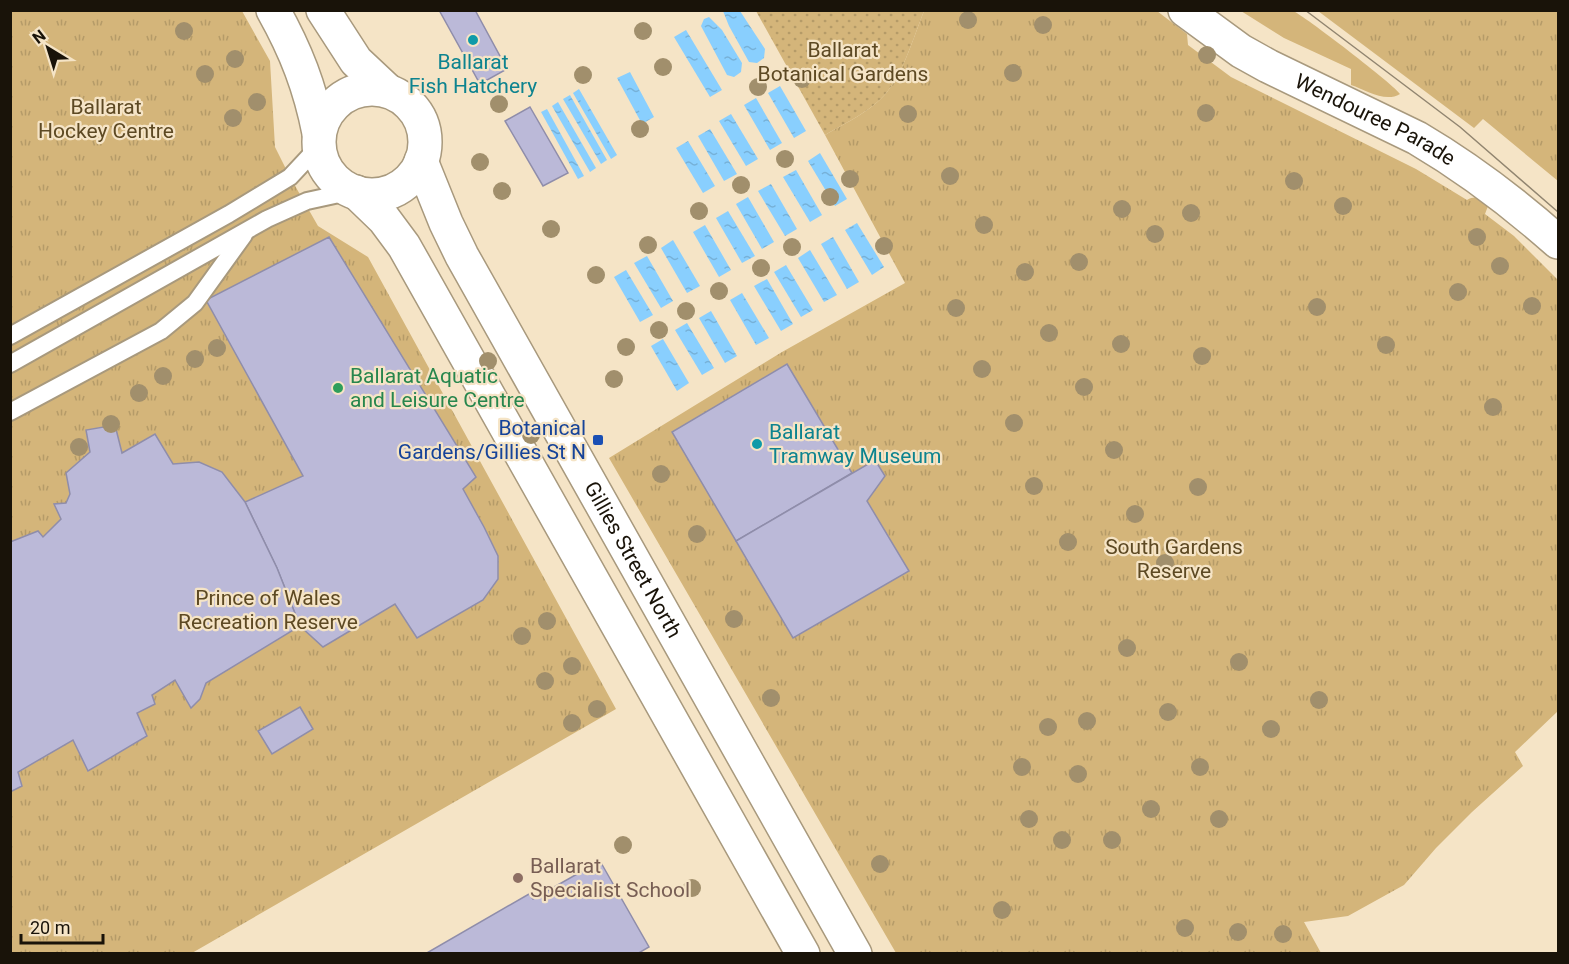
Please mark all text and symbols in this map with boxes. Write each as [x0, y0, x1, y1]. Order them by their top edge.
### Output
north arrow [18, 18, 78, 78]
text: N [29, 26, 49, 48]
marker: Ballarat Fish Hatchery [466, 33, 480, 47]
park label: Ballarat Botanical Gardens [758, 38, 928, 86]
place label: Ballarat Fish Hatchery [409, 50, 537, 98]
street label: Wendouree Parade [1291, 69, 1460, 171]
park label: Ballarat Hockey Centre [38, 95, 174, 143]
place label: Ballarat Aquatic and Leisure Centre [350, 364, 525, 412]
marker: Ballarat Aquatic and Leisure Centre [331, 381, 345, 395]
place label: Botanical Gardens/Gillies St N [398, 416, 586, 464]
place label: Ballarat Tramway Museum [769, 420, 941, 468]
marker: Botanical Gardens/Gillies St N [591, 433, 605, 447]
marker: Ballarat Tramway Museum [750, 437, 764, 451]
street label: Gillies Street North [579, 477, 687, 642]
park label: South Gardens Reserve [1105, 535, 1243, 583]
park label: Prince of Wales Recreation Reserve [178, 586, 358, 634]
place label: Ballarat Specialist School [530, 854, 690, 902]
marker: Ballarat Specialist School [511, 871, 525, 885]
scale bar [21, 907, 104, 945]
text: 20 m [30, 917, 70, 938]

